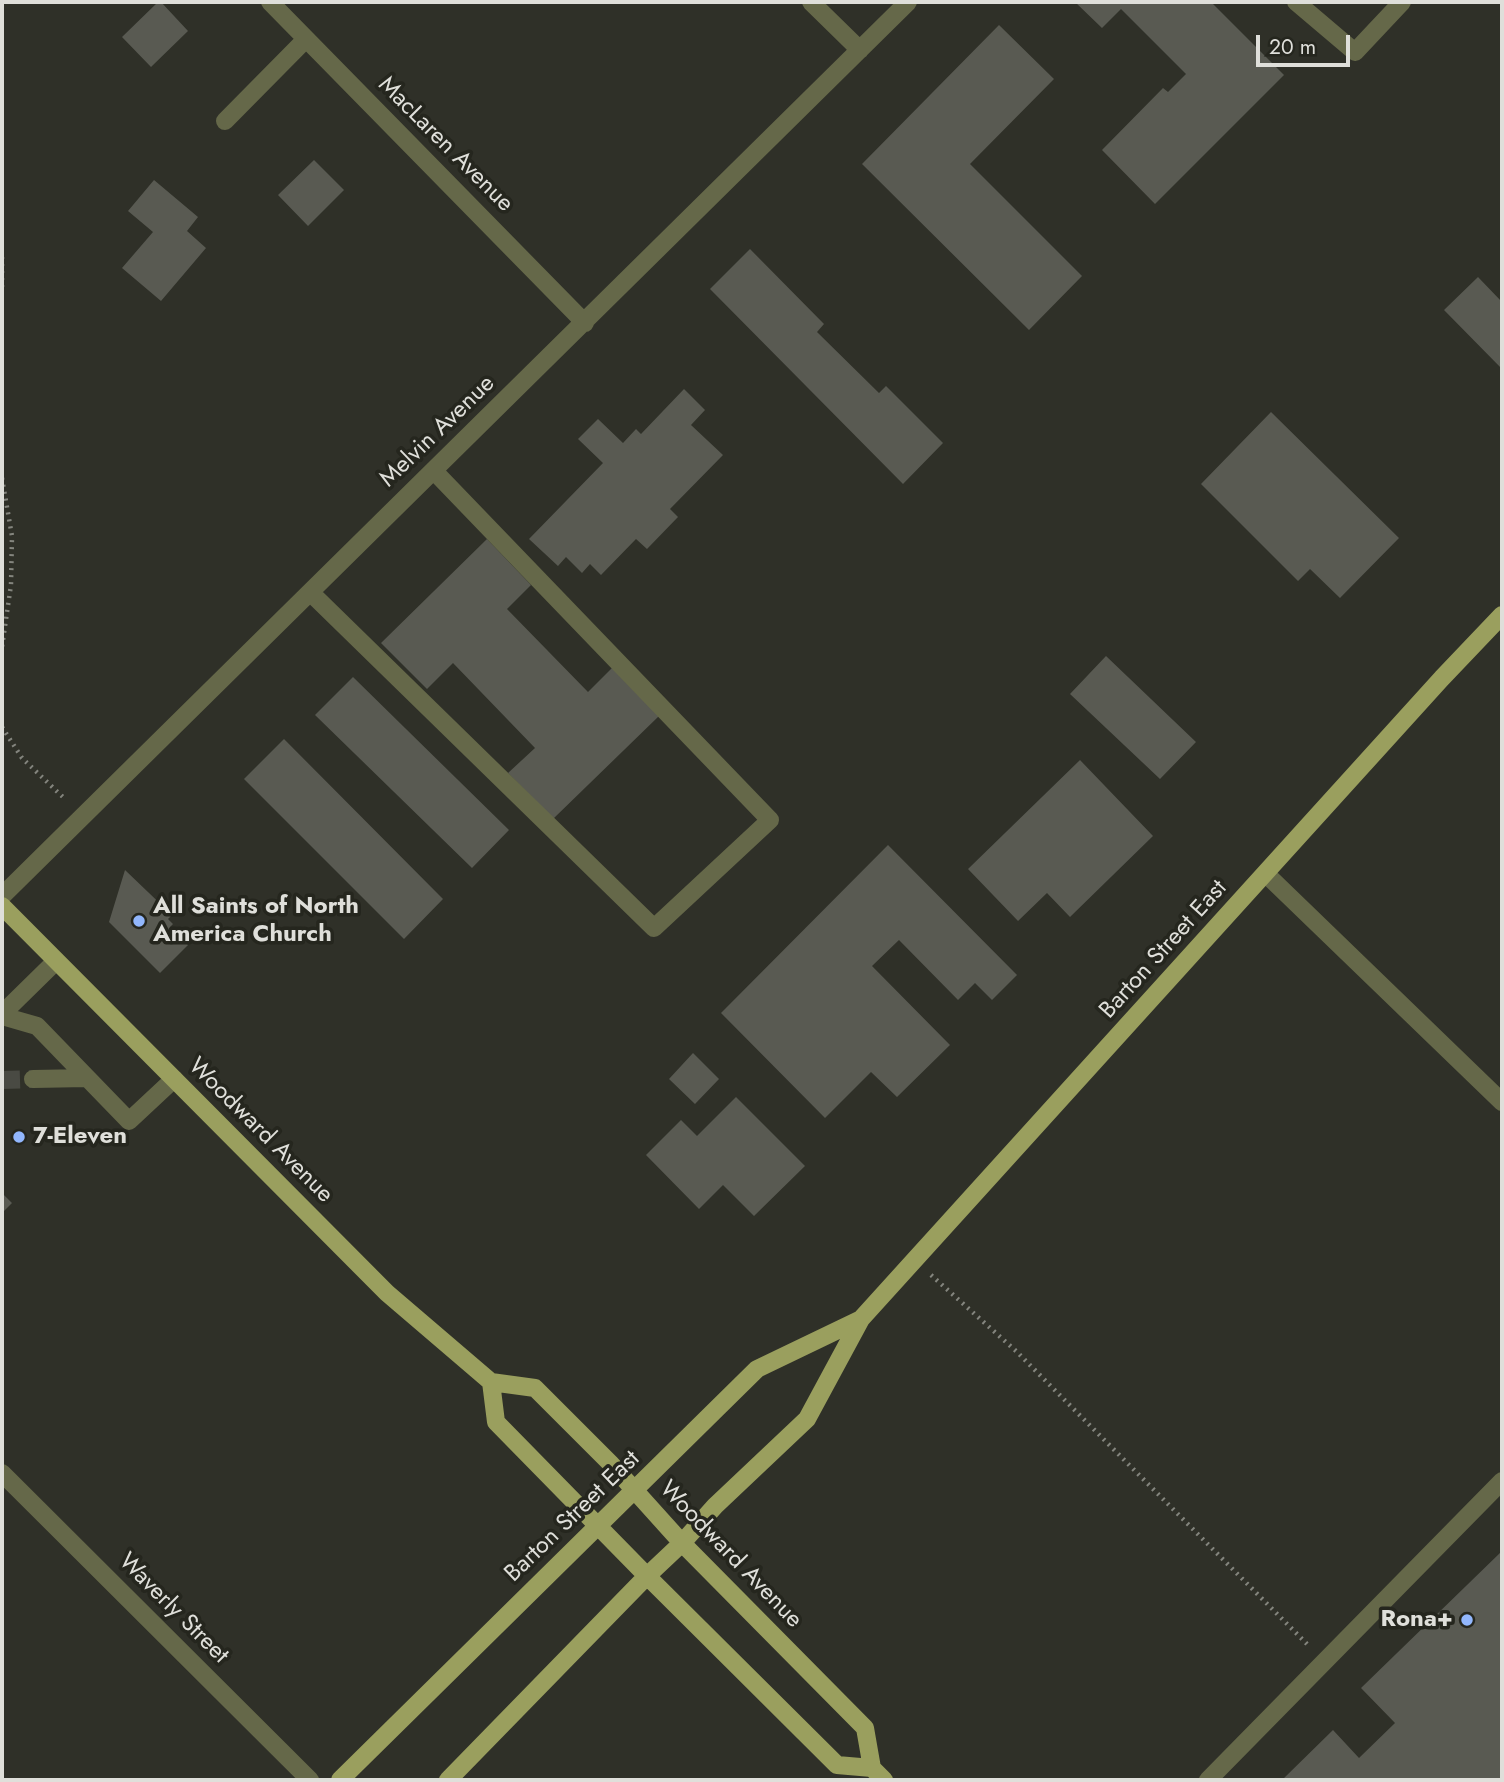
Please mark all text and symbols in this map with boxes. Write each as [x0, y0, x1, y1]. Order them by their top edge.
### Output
scale bar [1259, 21, 1354, 65]
text: 20 m [1269, 32, 1316, 62]
street label: MacLaren Avenue [371, 71, 519, 219]
street label: Melvin Avenue [375, 370, 501, 494]
street label: Barton Street East [1094, 875, 1234, 1025]
place label: All Saints of North America Church [153, 893, 359, 949]
marker: All Saints of North America Church [131, 913, 147, 929]
street label: Woodward Avenue [181, 1052, 339, 1210]
place label: 7-Eleven [33, 1123, 127, 1151]
marker: 7-Eleven [11, 1129, 27, 1145]
street label: Barton Street East [500, 1445, 646, 1589]
street label: Woodward Avenue [652, 1475, 808, 1635]
street label: Waverly Street [112, 1548, 234, 1670]
place label: Rona+ [1380, 1606, 1453, 1634]
marker: Rona+ [1459, 1612, 1475, 1628]

